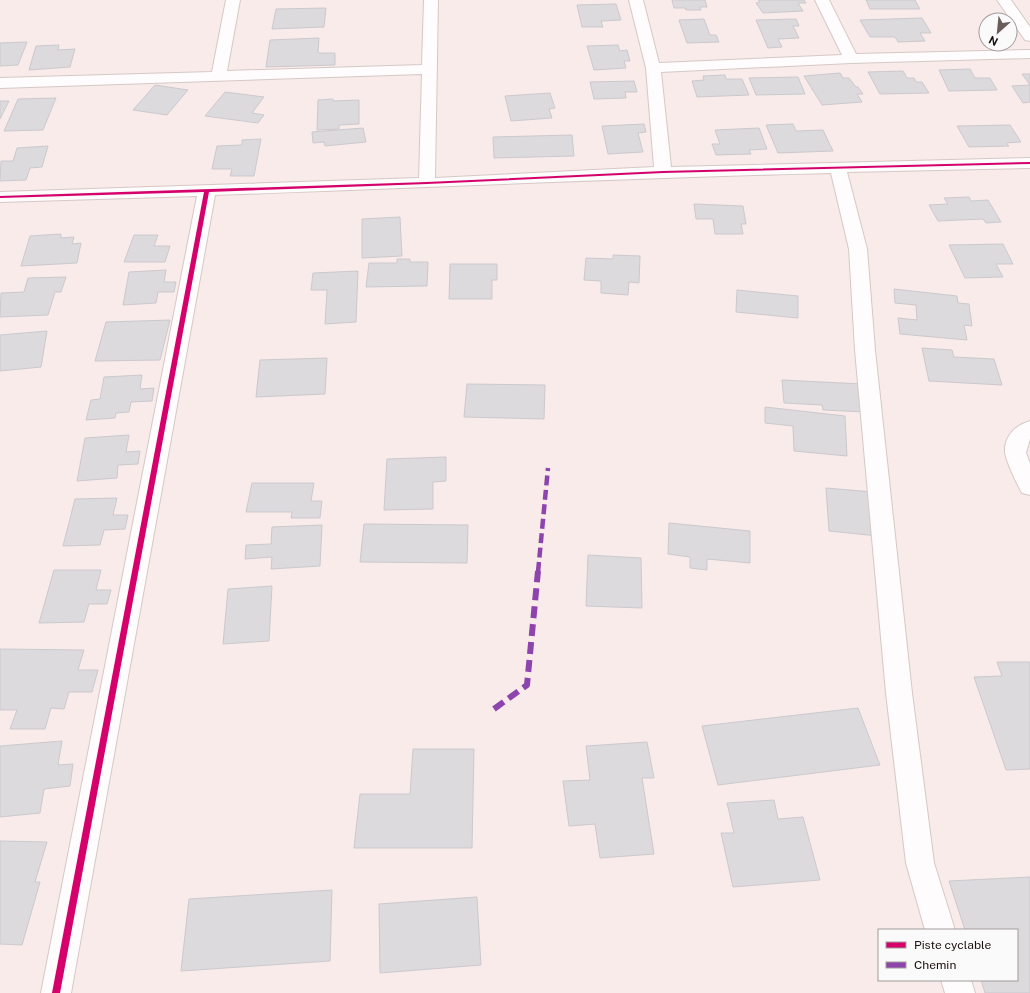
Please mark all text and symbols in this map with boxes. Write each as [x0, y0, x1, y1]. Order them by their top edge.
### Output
north arrow [978, 12, 1018, 52]
text: N [987, 34, 1000, 48]
legend [878, 929, 1018, 981]
text: Piste cyclable [914, 938, 991, 952]
text: Chemin [914, 958, 956, 972]

